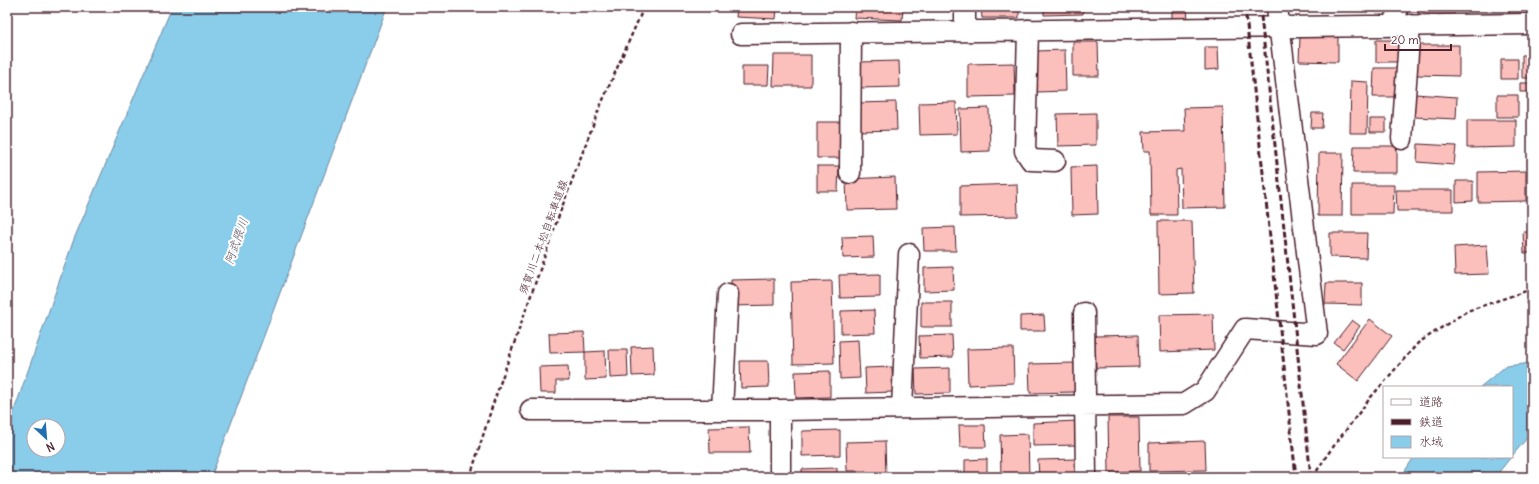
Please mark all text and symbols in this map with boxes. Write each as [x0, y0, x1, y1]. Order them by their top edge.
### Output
scale bar [1385, 26, 1451, 52]
text: 20 m [1391, 32, 1419, 47]
street label: 須賀川二本松自転車道線 [516, 178, 570, 296]
water label: 阿武隈川 [221, 216, 251, 266]
legend [1383, 386, 1513, 458]
text: 道路 [1419, 394, 1443, 409]
text: 鉄道 [1419, 414, 1443, 429]
north arrow [26, 418, 66, 458]
text: 水域 [1419, 434, 1443, 449]
text: N [44, 439, 57, 455]

